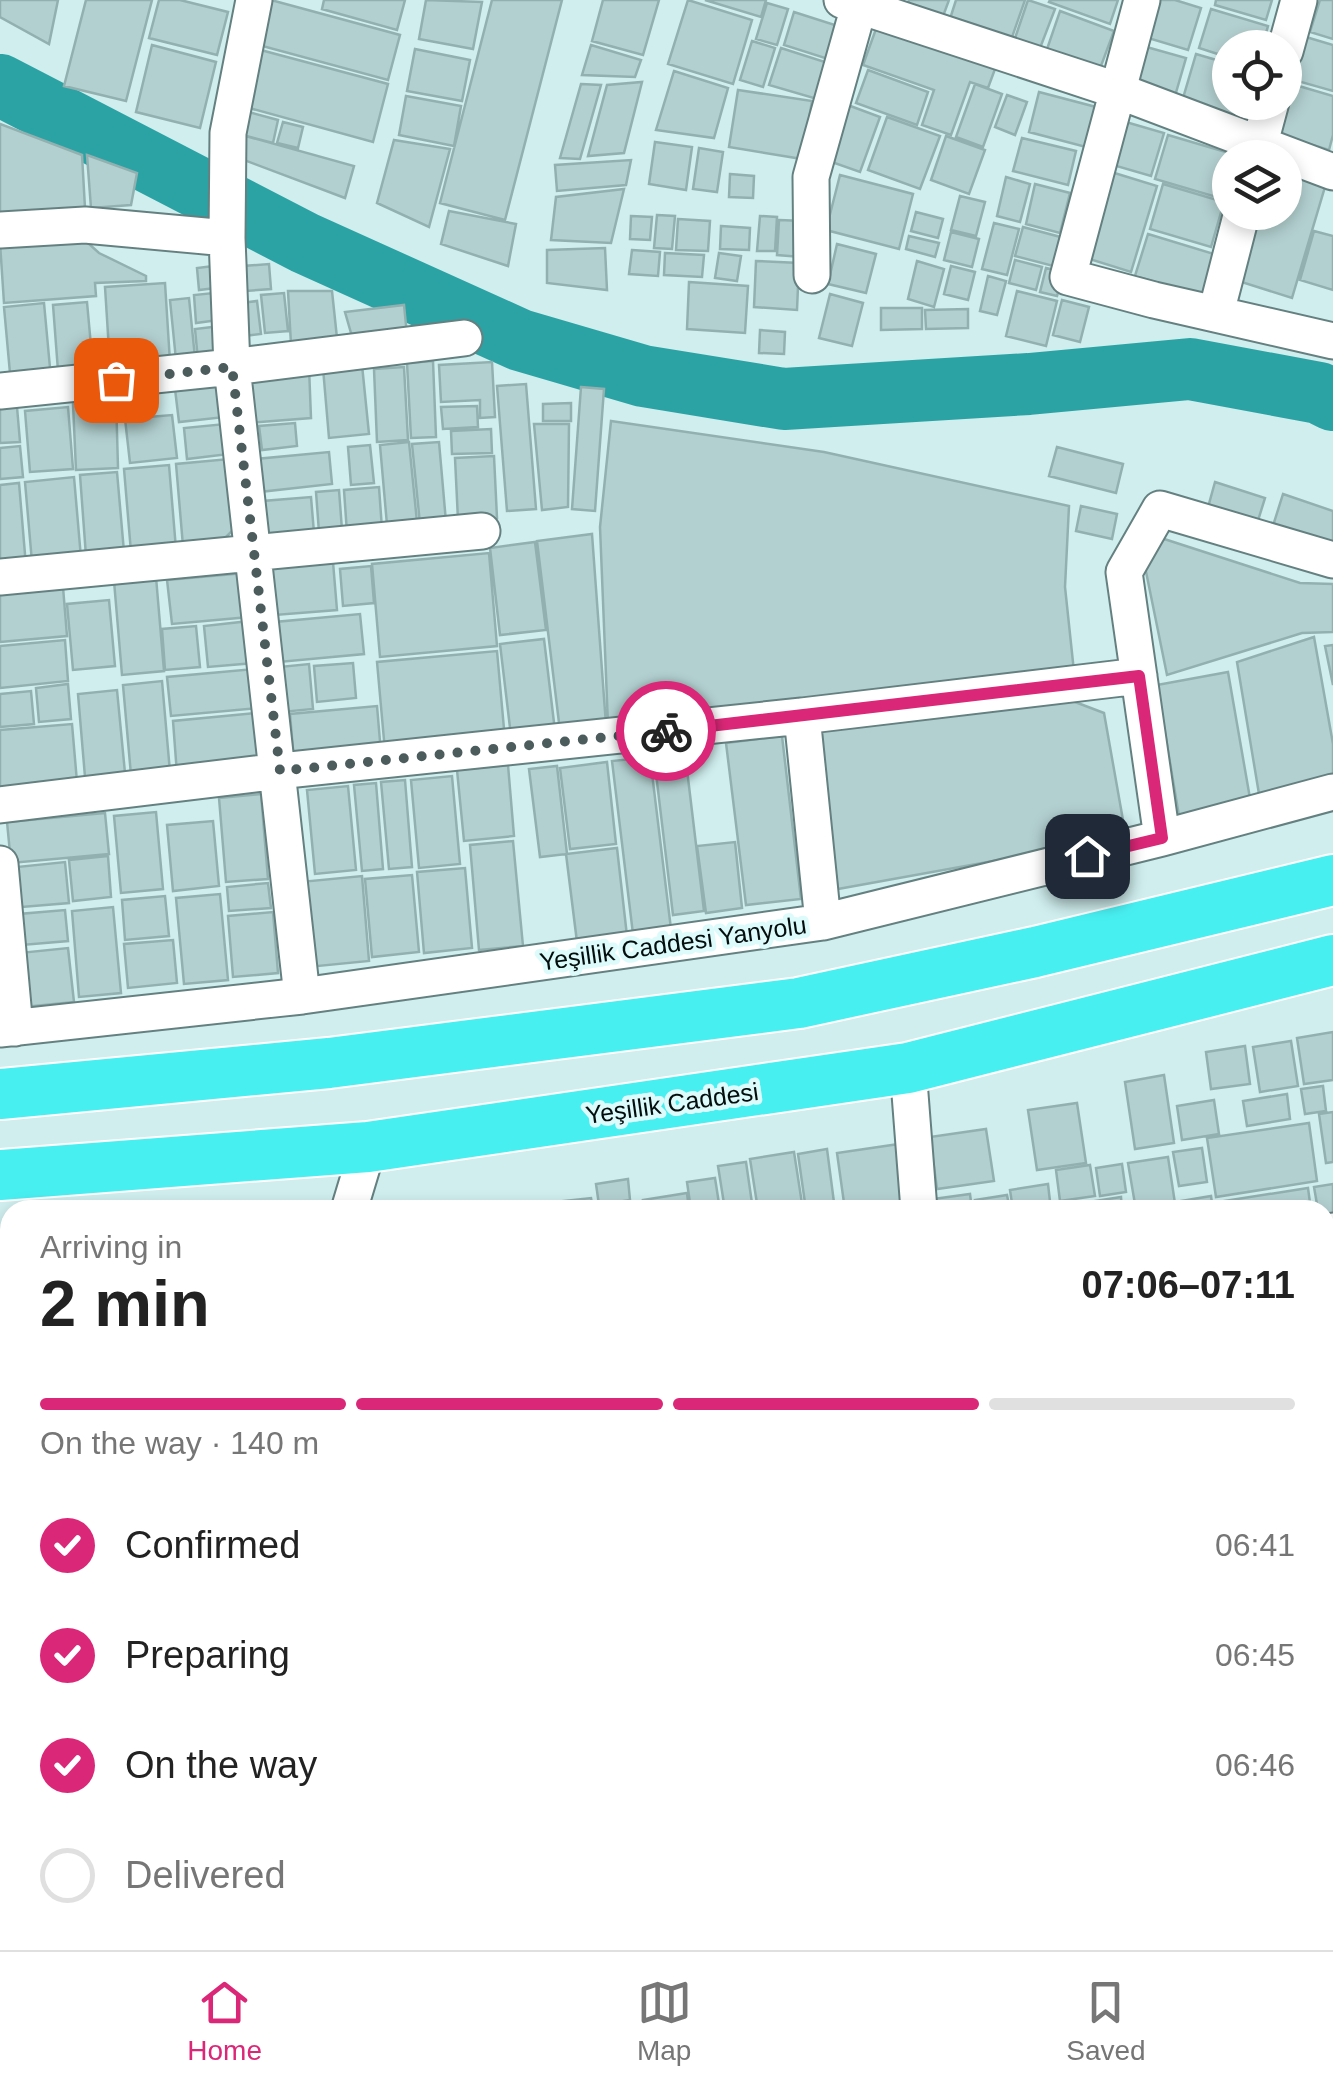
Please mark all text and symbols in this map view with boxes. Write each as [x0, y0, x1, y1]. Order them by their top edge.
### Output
map controls [1212, 30, 1302, 230]
button: locate [1212, 30, 1302, 120]
button: layers [1212, 140, 1302, 230]
pin [74, 338, 159, 423]
icon: bag [89, 353, 144, 408]
courier [616, 681, 716, 781]
icon: bike [639, 704, 694, 759]
pin [1045, 814, 1130, 899]
icon: home [1060, 829, 1115, 884]
street label: Yeşillik Caddesi Yanyolu [538, 910, 808, 976]
street label: Yeşillik Caddesi [584, 1077, 760, 1129]
text: Arriving in [40, 1229, 182, 1265]
text: 07:06–07:11 [1082, 1264, 1295, 1306]
text: 2 min [40, 1267, 210, 1340]
text: On the way · 140 m [40, 1425, 319, 1461]
icon: check [40, 1518, 95, 1573]
text: Confirmed [125, 1524, 300, 1566]
text: 06:41 [1215, 1527, 1295, 1563]
icon: check [40, 1628, 95, 1683]
text: Preparing [125, 1634, 290, 1676]
text: 06:45 [1215, 1637, 1295, 1673]
icon: check [40, 1738, 95, 1793]
text: On the way [125, 1744, 317, 1786]
text: 06:46 [1215, 1747, 1295, 1783]
text: Delivered [125, 1854, 286, 1896]
tab: Home [187, 1975, 262, 2067]
tab: Map [637, 1975, 692, 2067]
tab: Saved [1066, 1975, 1146, 2067]

